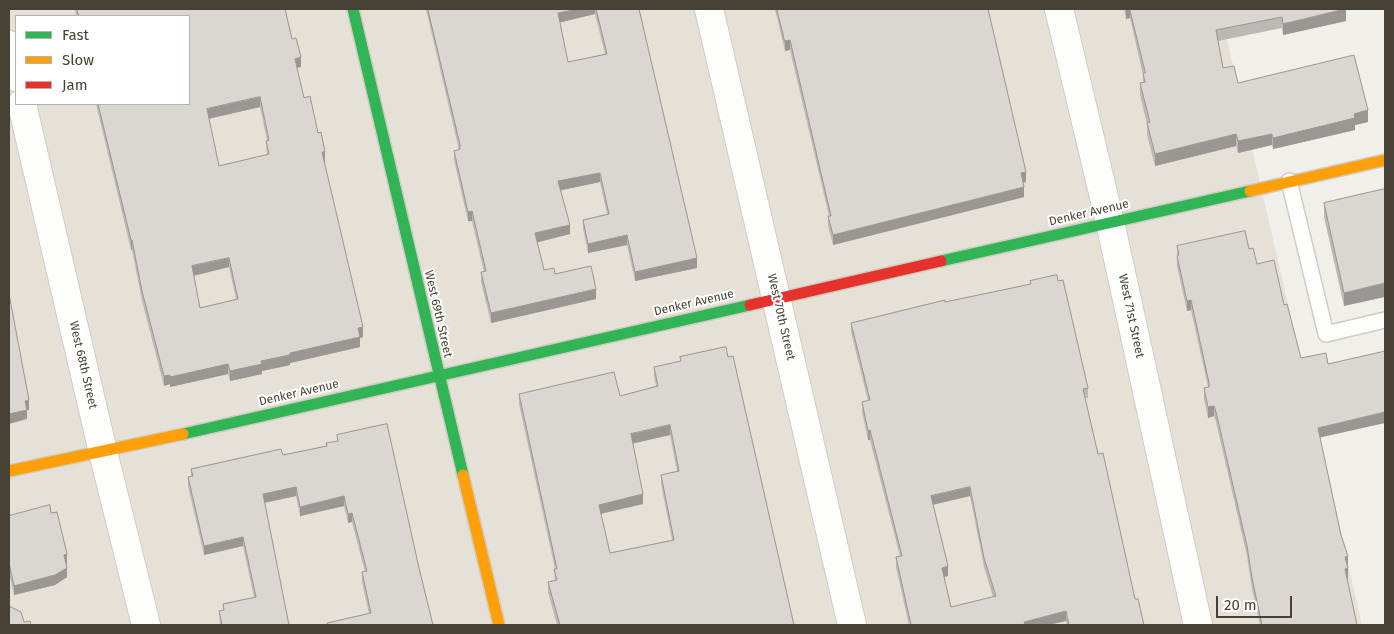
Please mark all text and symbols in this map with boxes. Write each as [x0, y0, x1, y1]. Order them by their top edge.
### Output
legend [15, 15, 190, 105]
text: Fast [62, 26, 89, 44]
text: Slow [62, 51, 94, 69]
text: Jam [62, 76, 88, 94]
street label: Denker Avenue [1048, 197, 1130, 229]
street label: West 69th Street [421, 269, 455, 359]
street label: West 70th Street [764, 272, 798, 362]
street label: West 71st Street [1115, 273, 1147, 359]
street label: Denker Avenue [653, 287, 735, 319]
street label: West 68th Street [66, 320, 100, 410]
street label: Denker Avenue [258, 377, 340, 409]
scale bar [1219, 586, 1295, 618]
text: 20 m [1224, 596, 1257, 614]

